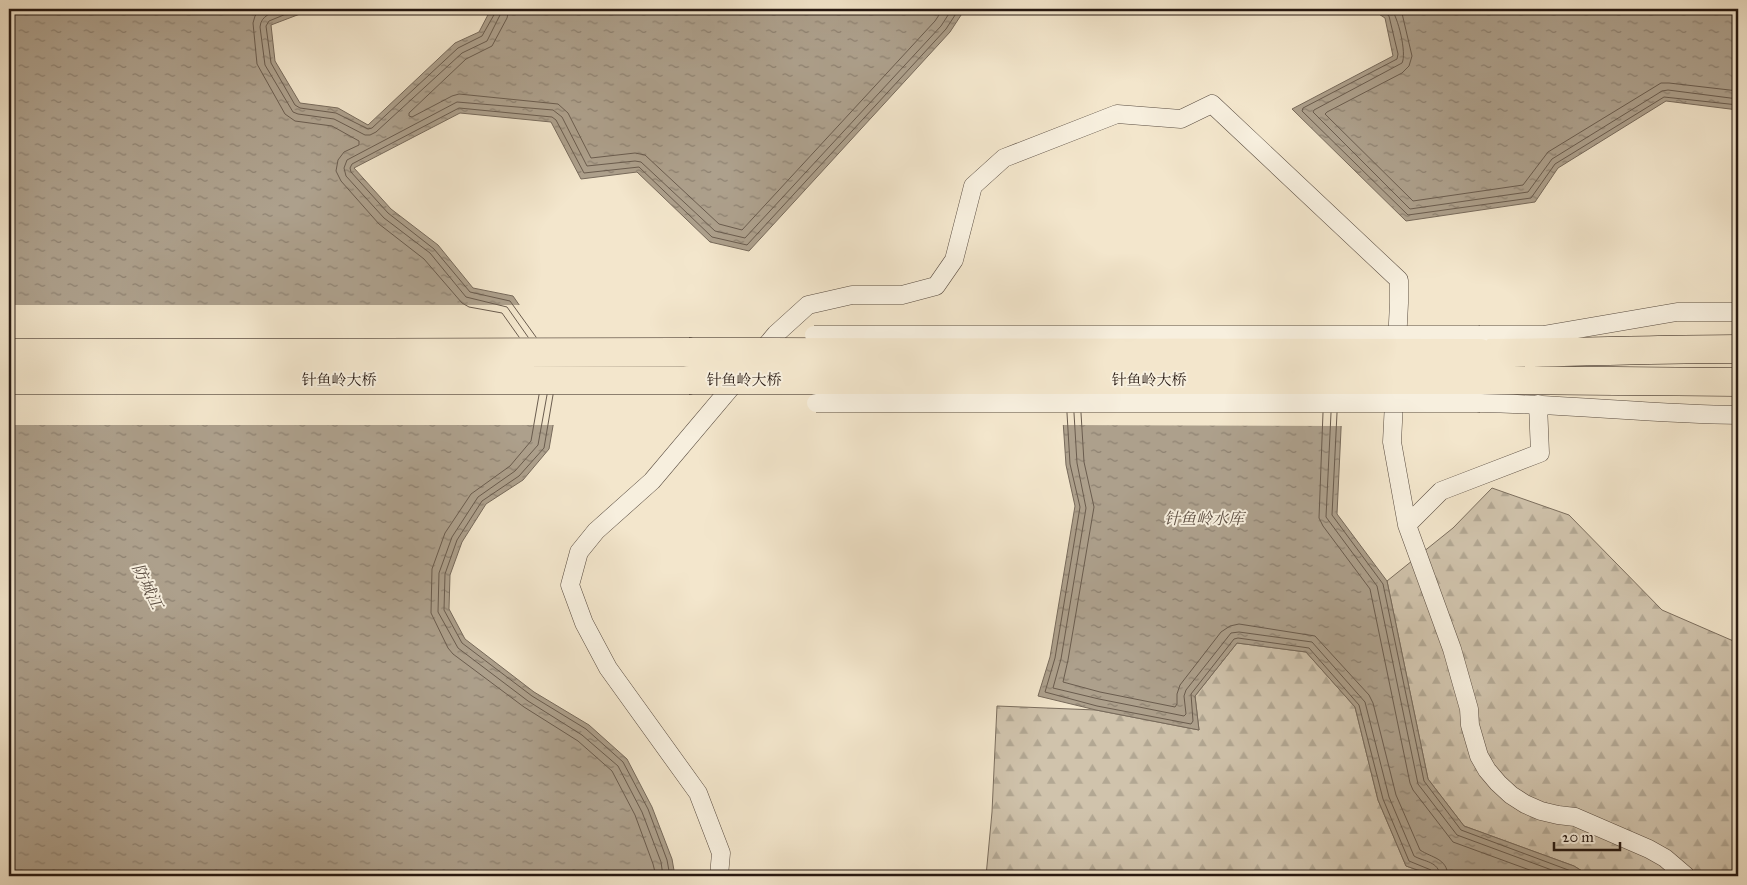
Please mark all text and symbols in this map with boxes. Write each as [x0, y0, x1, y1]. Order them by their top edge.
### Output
street label: 针鱼岭大桥 [301, 371, 377, 389]
street label: 针鱼岭大桥 [706, 371, 782, 389]
street label: 针鱼岭大桥 [1111, 371, 1187, 389]
water label: 针鱼岭水库 [1164, 509, 1247, 528]
water label: 防城江 [128, 560, 167, 614]
scale bar [1554, 820, 1621, 852]
text: 20 m [1562, 828, 1594, 846]

